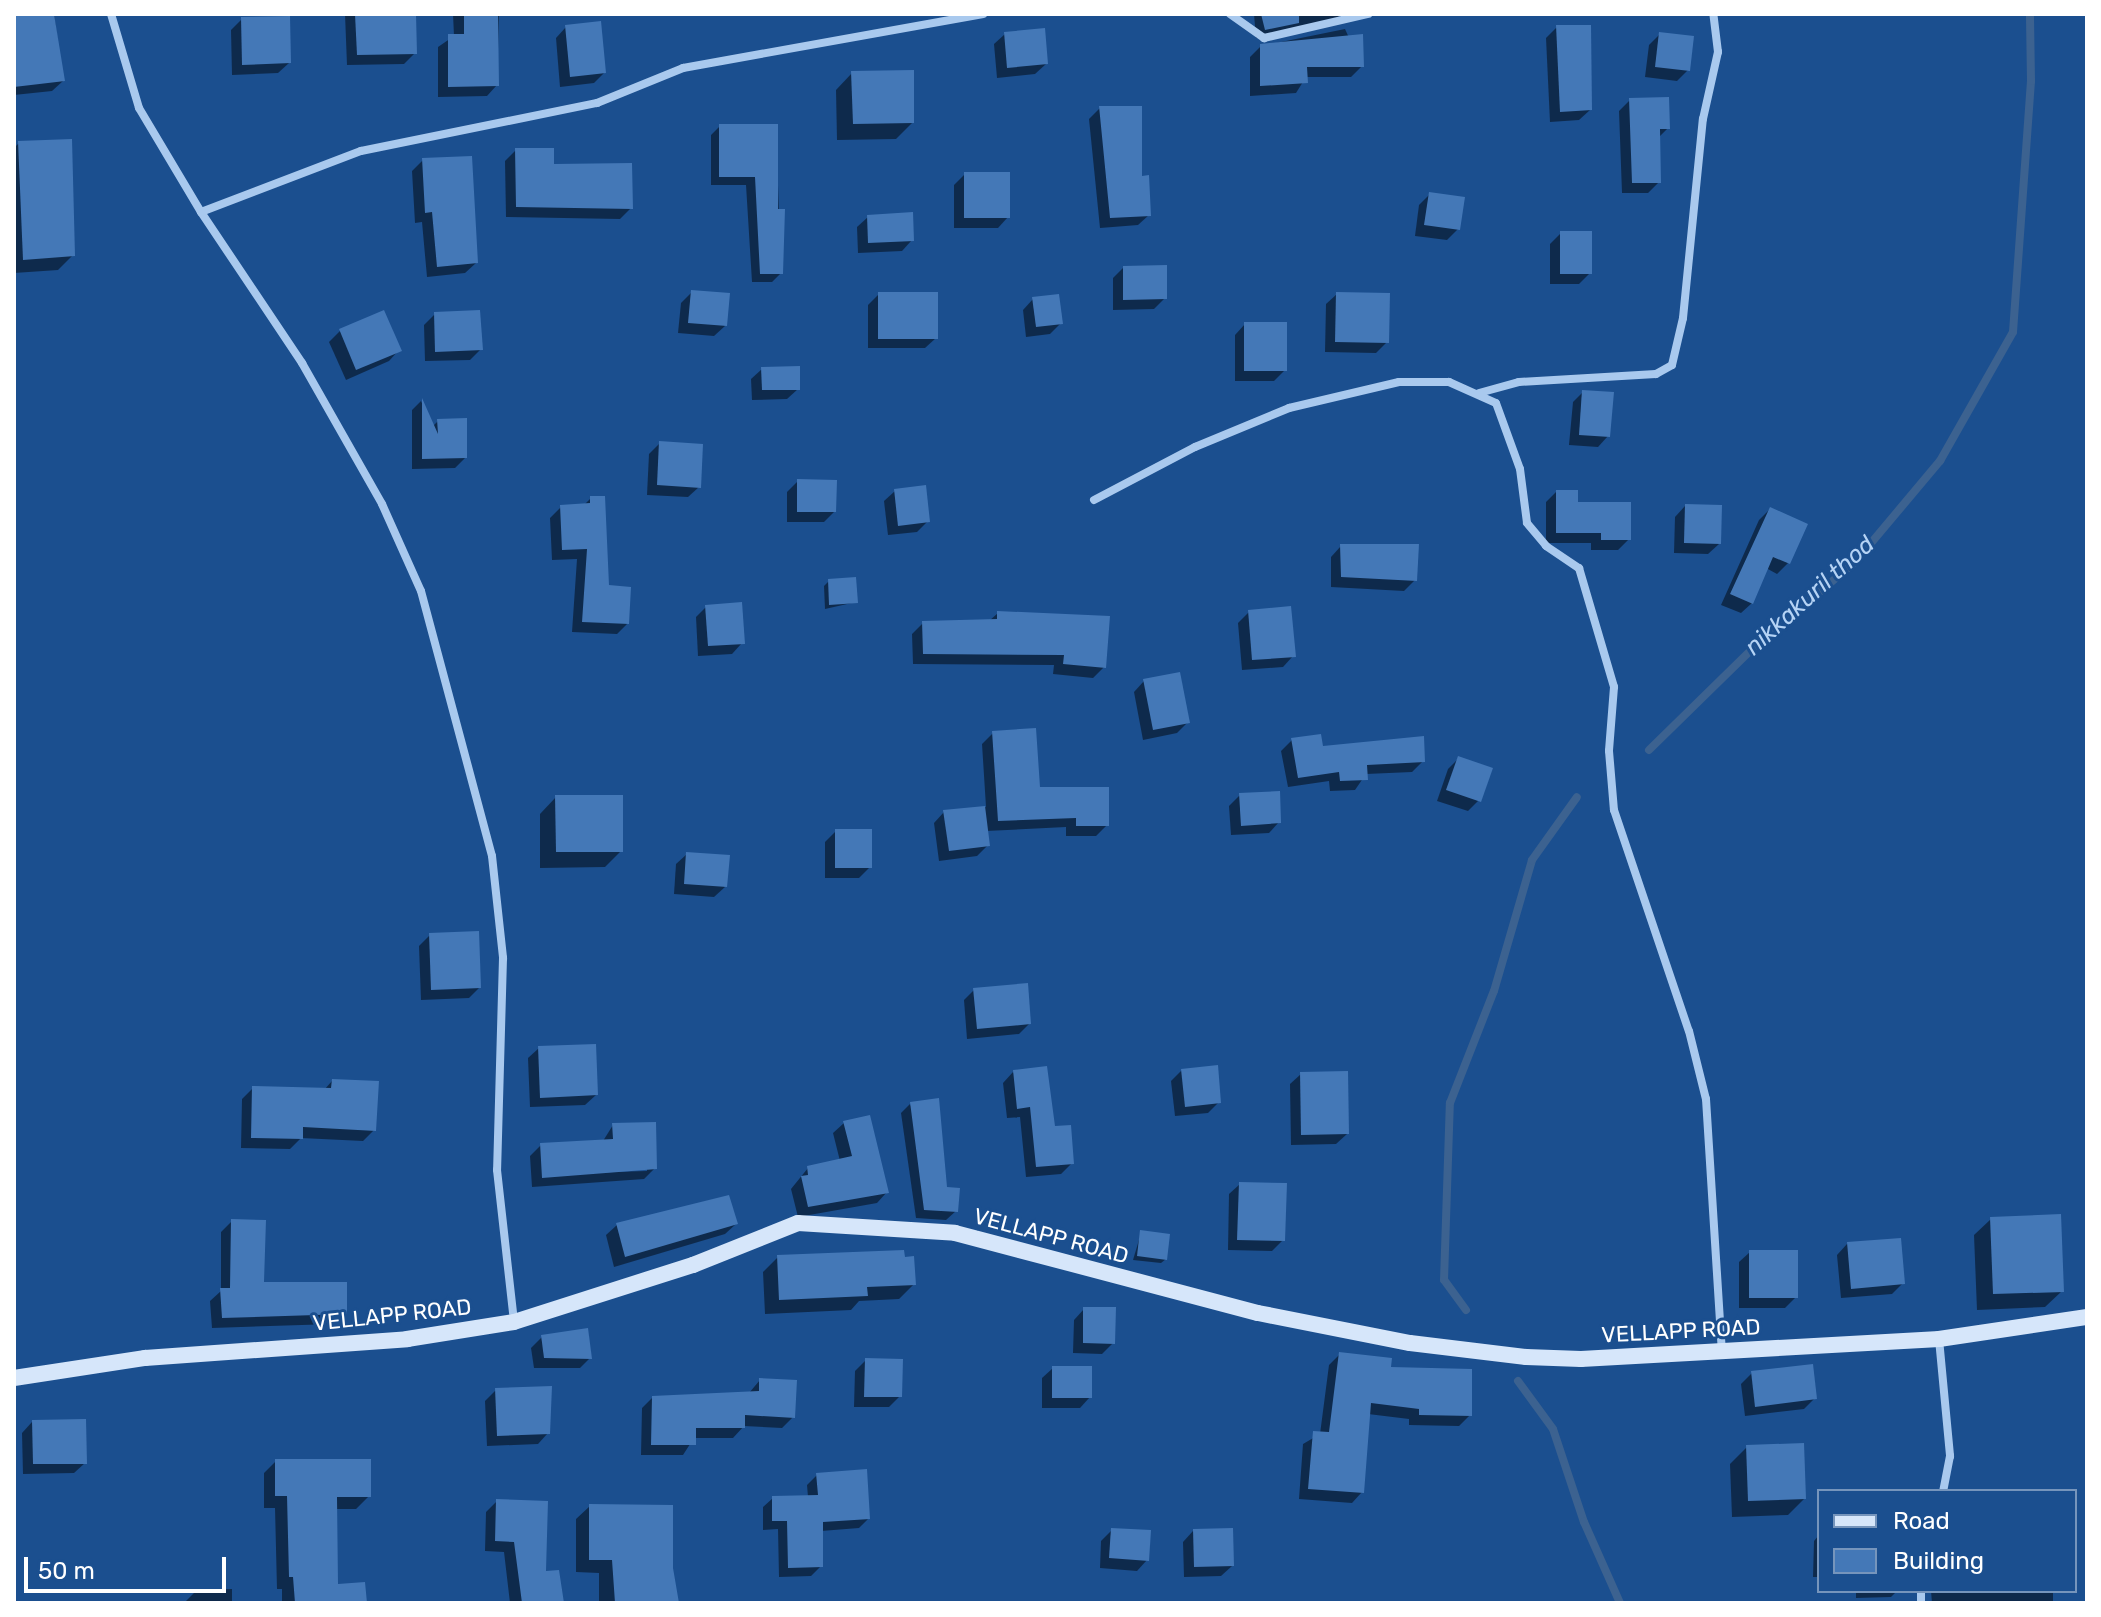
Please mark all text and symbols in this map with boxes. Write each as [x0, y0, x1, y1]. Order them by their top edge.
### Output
water label: nikkakuril thod [1739, 530, 1881, 662]
street label: VELLAPP ROAD [970, 1203, 1132, 1269]
street label: VELLAPP ROAD [311, 1294, 473, 1336]
street label: VELLAPP ROAD [1601, 1314, 1761, 1348]
legend [1817, 1489, 2077, 1593]
text: Road [1893, 1507, 1950, 1535]
scale bar [28, 1541, 230, 1591]
text: Building [1893, 1547, 1984, 1575]
text: 50 m [38, 1557, 95, 1585]

